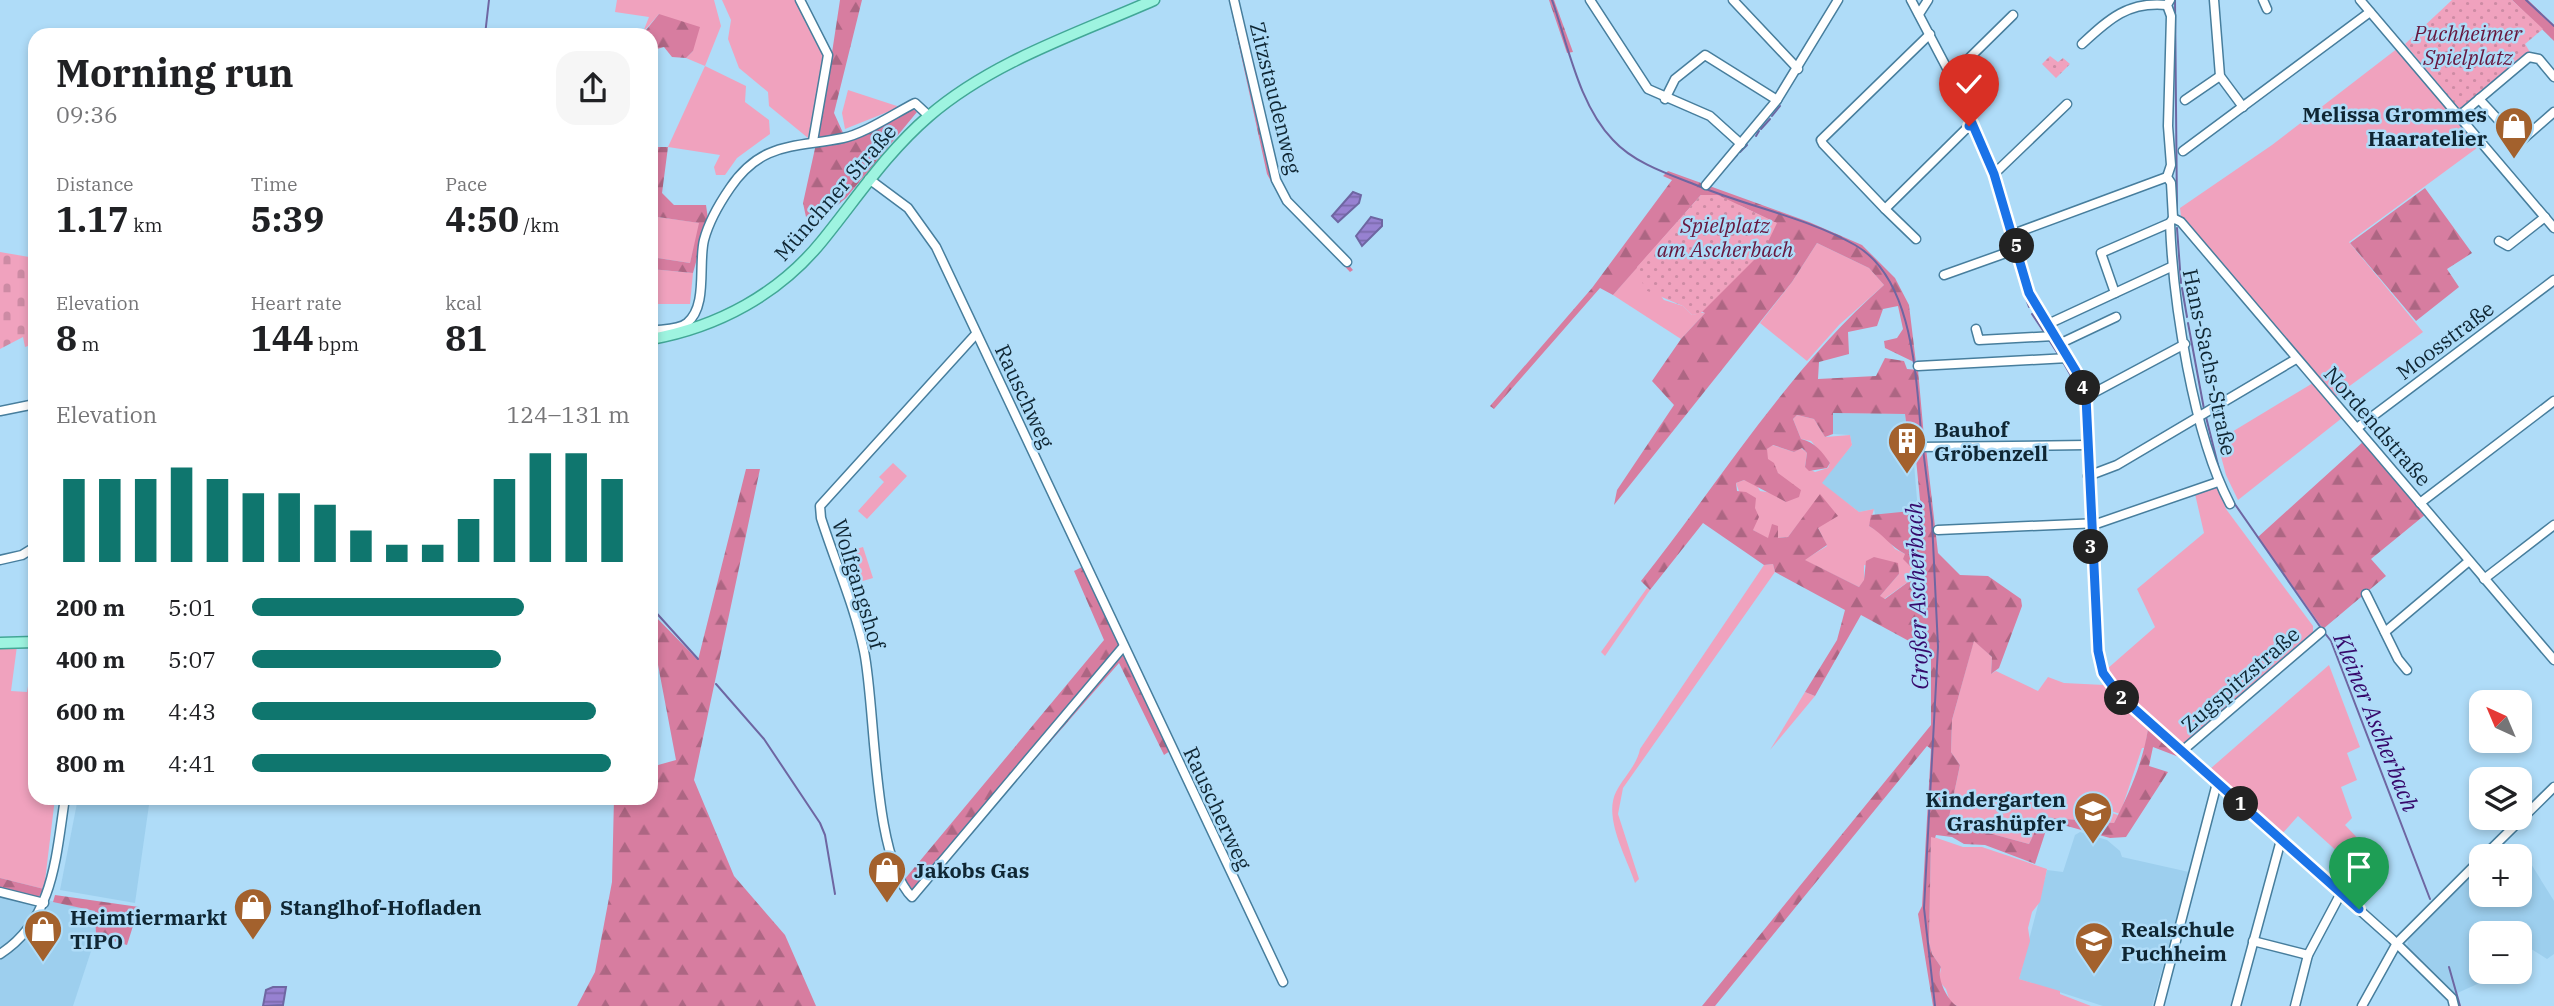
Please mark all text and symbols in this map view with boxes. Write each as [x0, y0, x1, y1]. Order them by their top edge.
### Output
street label: Zitzstaudenweg [1244, 19, 1309, 178]
park label: Puchheimer Spielplatz [2413, 19, 2523, 71]
text: Morning run [56, 48, 294, 97]
button: share [556, 51, 630, 125]
pin [1939, 54, 1999, 126]
icon: check [1950, 65, 1988, 103]
text: 09:36 [56, 99, 118, 129]
place label: Melissa Grommes Haaratelier [2302, 100, 2488, 152]
shop icon: Melissa Grommes Haaratelier [2493, 105, 2535, 160]
street label: Münchner Straße [768, 118, 902, 266]
text: Distance [56, 172, 134, 196]
text: Time [251, 172, 297, 196]
text: Pace [445, 172, 487, 196]
text: 1.17 [56, 196, 129, 242]
text: 5:39 [251, 196, 324, 242]
text: 4:50 [445, 196, 519, 242]
park label: Spielplatz am Ascherbach [1657, 211, 1794, 263]
text: km [129, 213, 163, 237]
text: /km [519, 213, 560, 237]
pin: 5 [2000, 229, 2035, 264]
text: 5 [2011, 233, 2022, 257]
street label: Hans-Sachs-Straße [2177, 266, 2243, 458]
text: Elevation [56, 291, 140, 315]
text: Heart rate [251, 291, 342, 315]
text: kcal [445, 291, 482, 315]
street label: Moosstraße [2391, 294, 2499, 386]
text: 8 [56, 315, 77, 361]
text: 144 [251, 315, 314, 361]
text: 81 [445, 315, 487, 361]
text: m [77, 332, 100, 356]
text: bpm [314, 332, 359, 356]
street label: Rauschweg [989, 340, 1061, 453]
street label: Nordendstraße [2318, 360, 2438, 492]
pin: 4 [2066, 370, 2100, 406]
text: 4 [2077, 375, 2088, 399]
text: Elevation [56, 399, 157, 429]
text: 124–131 m [506, 399, 630, 429]
place label: Bauhof Gröbenzell [1934, 415, 2048, 467]
building icon: Bauhof Gröbenzell [1886, 420, 1928, 475]
water label: Großer Ascherbach [1898, 501, 1934, 690]
street label: Wolfgangshof [826, 516, 893, 654]
pin: 3 [2074, 530, 2108, 564]
text: 3 [2085, 534, 2096, 558]
text: 200 m [56, 592, 125, 622]
text: 5:01 [168, 592, 216, 622]
street label: Zugspitzstraße [2175, 620, 2305, 738]
water label: Kleiner Ascherbach [2327, 627, 2427, 816]
text: 400 m [56, 644, 125, 674]
text: 5:07 [168, 644, 216, 674]
pin: 2 [2104, 680, 2140, 716]
text: 2 [2116, 685, 2127, 709]
north arrow [2469, 690, 2532, 752]
map controls [2469, 690, 2532, 984]
text: 600 m [56, 696, 125, 726]
text: 4:43 [168, 696, 216, 726]
street label: Rauscherweg [1177, 742, 1259, 875]
text: 800 m [56, 748, 125, 778]
text: 4:41 [168, 748, 216, 778]
button: layers [2469, 767, 2532, 830]
place label: Kindergarten Grashüpfer [1925, 785, 2067, 837]
pin: 1 [2224, 786, 2258, 822]
school or university icon: Kindergarten Grashüpfer [2072, 790, 2114, 845]
text: 1 [2235, 791, 2246, 815]
pin [2329, 837, 2389, 909]
button: + [2469, 844, 2532, 907]
icon: arrive [2340, 848, 2378, 886]
shop icon: Jakobs Gas [866, 849, 908, 904]
place label: Jakobs Gas [914, 856, 1029, 884]
shop icon: Stanglhof-Hofladen [232, 886, 274, 941]
place label: Stanglhof-Hofladen [280, 893, 482, 921]
place label: Heimtiermarkt TIPO [70, 903, 227, 955]
shop icon: Heimtiermarkt TIPO [22, 908, 64, 963]
place label: Realschule Puchheim [2121, 915, 2235, 967]
school or university icon: Realschule Puchheim [2073, 920, 2115, 975]
button: − [2469, 921, 2532, 984]

